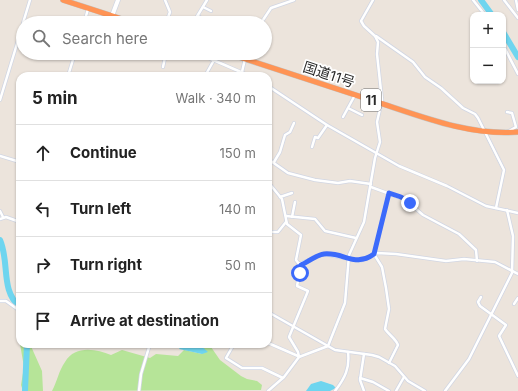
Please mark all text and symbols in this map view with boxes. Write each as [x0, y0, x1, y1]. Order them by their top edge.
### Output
map controls [470, 12, 506, 84]
button: + [470, 12, 506, 48]
search box [16, 16, 272, 60]
icon: search [30, 27, 52, 49]
text: Search here [62, 29, 148, 48]
button: − [470, 48, 506, 84]
street label: 国道11号 [301, 58, 357, 90]
text: 5 min [32, 88, 78, 108]
road number: 11 [361, 89, 381, 111]
text: Walk · 340 m [176, 90, 256, 106]
icon: ahead [32, 142, 54, 164]
text: Continue [70, 143, 137, 162]
text: 150 m [220, 145, 256, 161]
route end [401, 194, 419, 212]
icon: left [32, 198, 54, 220]
text: Turn left [70, 199, 131, 218]
text: 140 m [219, 201, 256, 217]
icon: right [32, 254, 54, 276]
text: Turn right [70, 255, 142, 274]
text: 50 m [225, 257, 256, 273]
route start [291, 264, 309, 282]
icon: arrive [32, 310, 54, 332]
text: Arrive at destination [70, 311, 219, 330]

